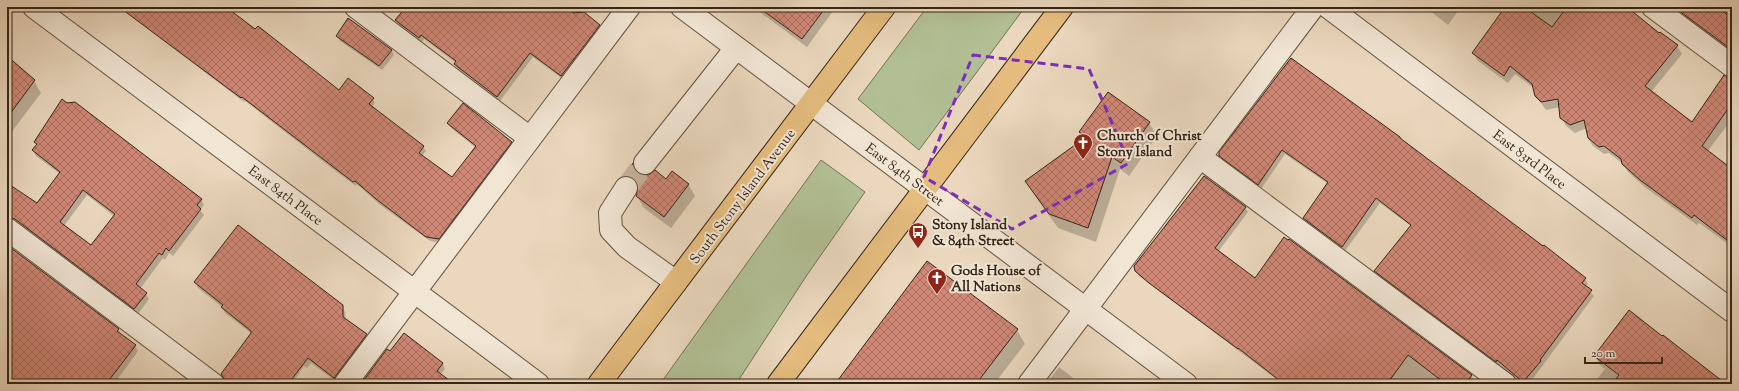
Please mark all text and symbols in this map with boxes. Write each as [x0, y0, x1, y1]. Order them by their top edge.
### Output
street label: South Stony Island Avenue [686, 125, 801, 269]
street label: East 83rd Place [1488, 126, 1570, 195]
place label: Church of Christ Stony Island [1097, 127, 1202, 163]
church icon: Church of Christ Stony Island [1072, 132, 1094, 160]
street label: East 84th Street [860, 139, 948, 212]
street label: East 84th Place [243, 162, 326, 231]
place label: Stony Island & 84th Street [932, 216, 1014, 252]
bus stop icon: Stony Island & 84th Street [907, 221, 929, 249]
place label: Gods House of All Nations [951, 262, 1042, 298]
church icon: Gods House of All Nations [926, 267, 948, 295]
scale bar [1585, 339, 1662, 365]
text: 20 m [1591, 345, 1616, 363]

